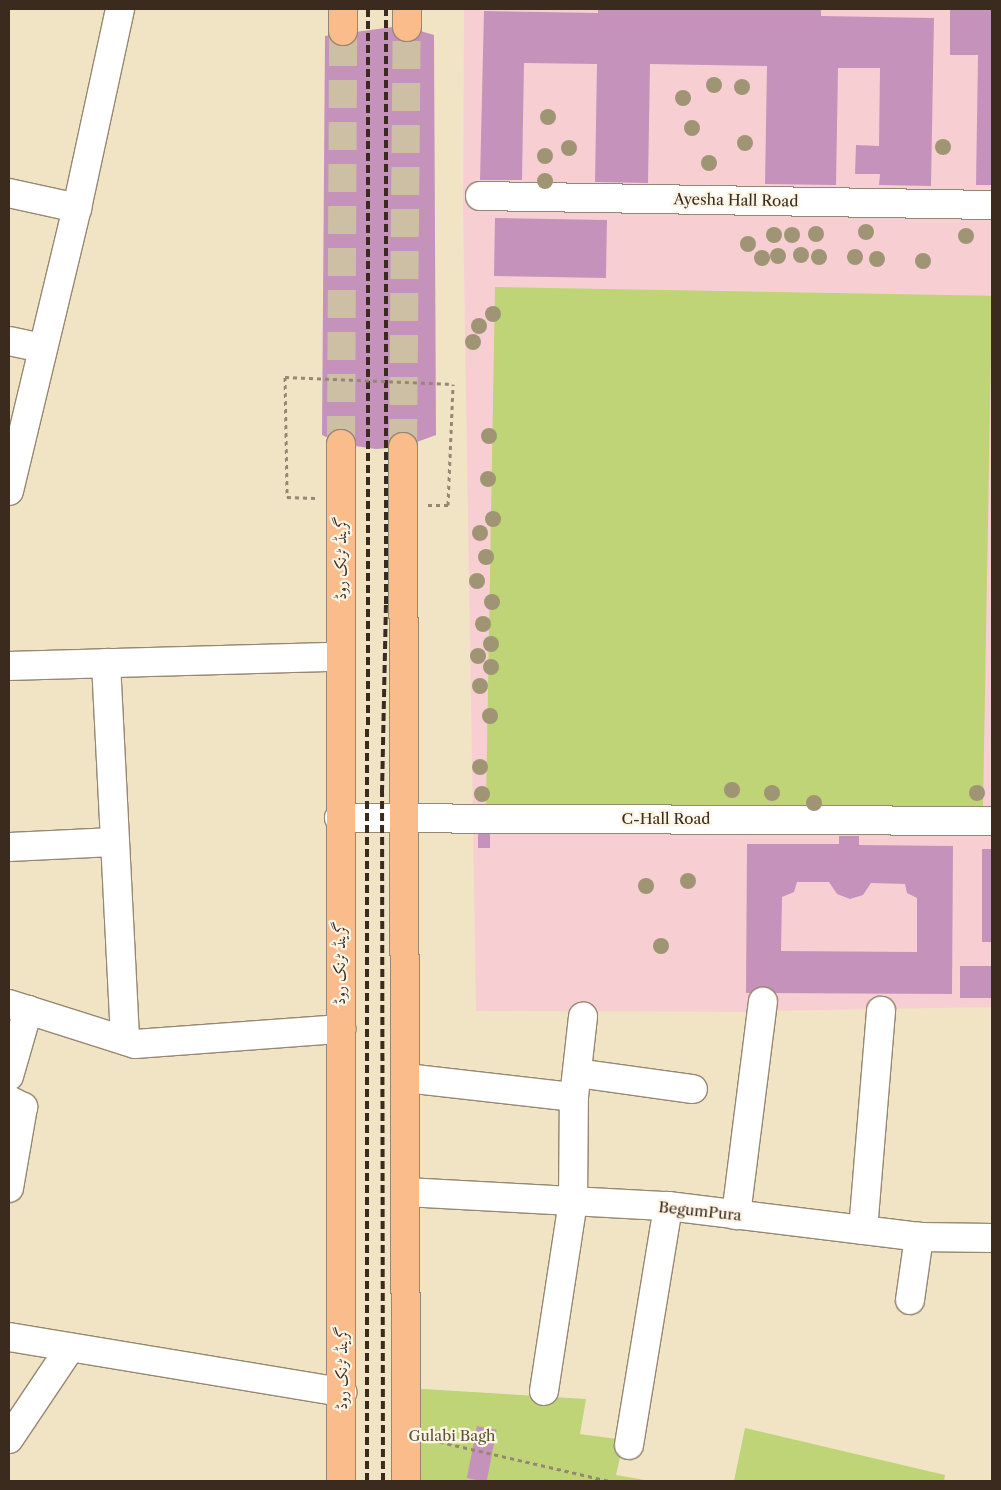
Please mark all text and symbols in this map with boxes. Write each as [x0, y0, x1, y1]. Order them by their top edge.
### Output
street label: Ayesha Hall Road [673, 190, 799, 210]
street label: گرینڈ ٹرنک روڈ [332, 516, 350, 600]
street label: C-Hall Road [622, 810, 710, 828]
street label: گرینڈ ٹرنک روڈ [331, 921, 349, 1005]
street label: BegumPura [658, 1198, 742, 1224]
street label: گرینڈ ٹرنک روڈ [333, 1326, 351, 1410]
park label: Gulabi Bagh [409, 1427, 495, 1445]

